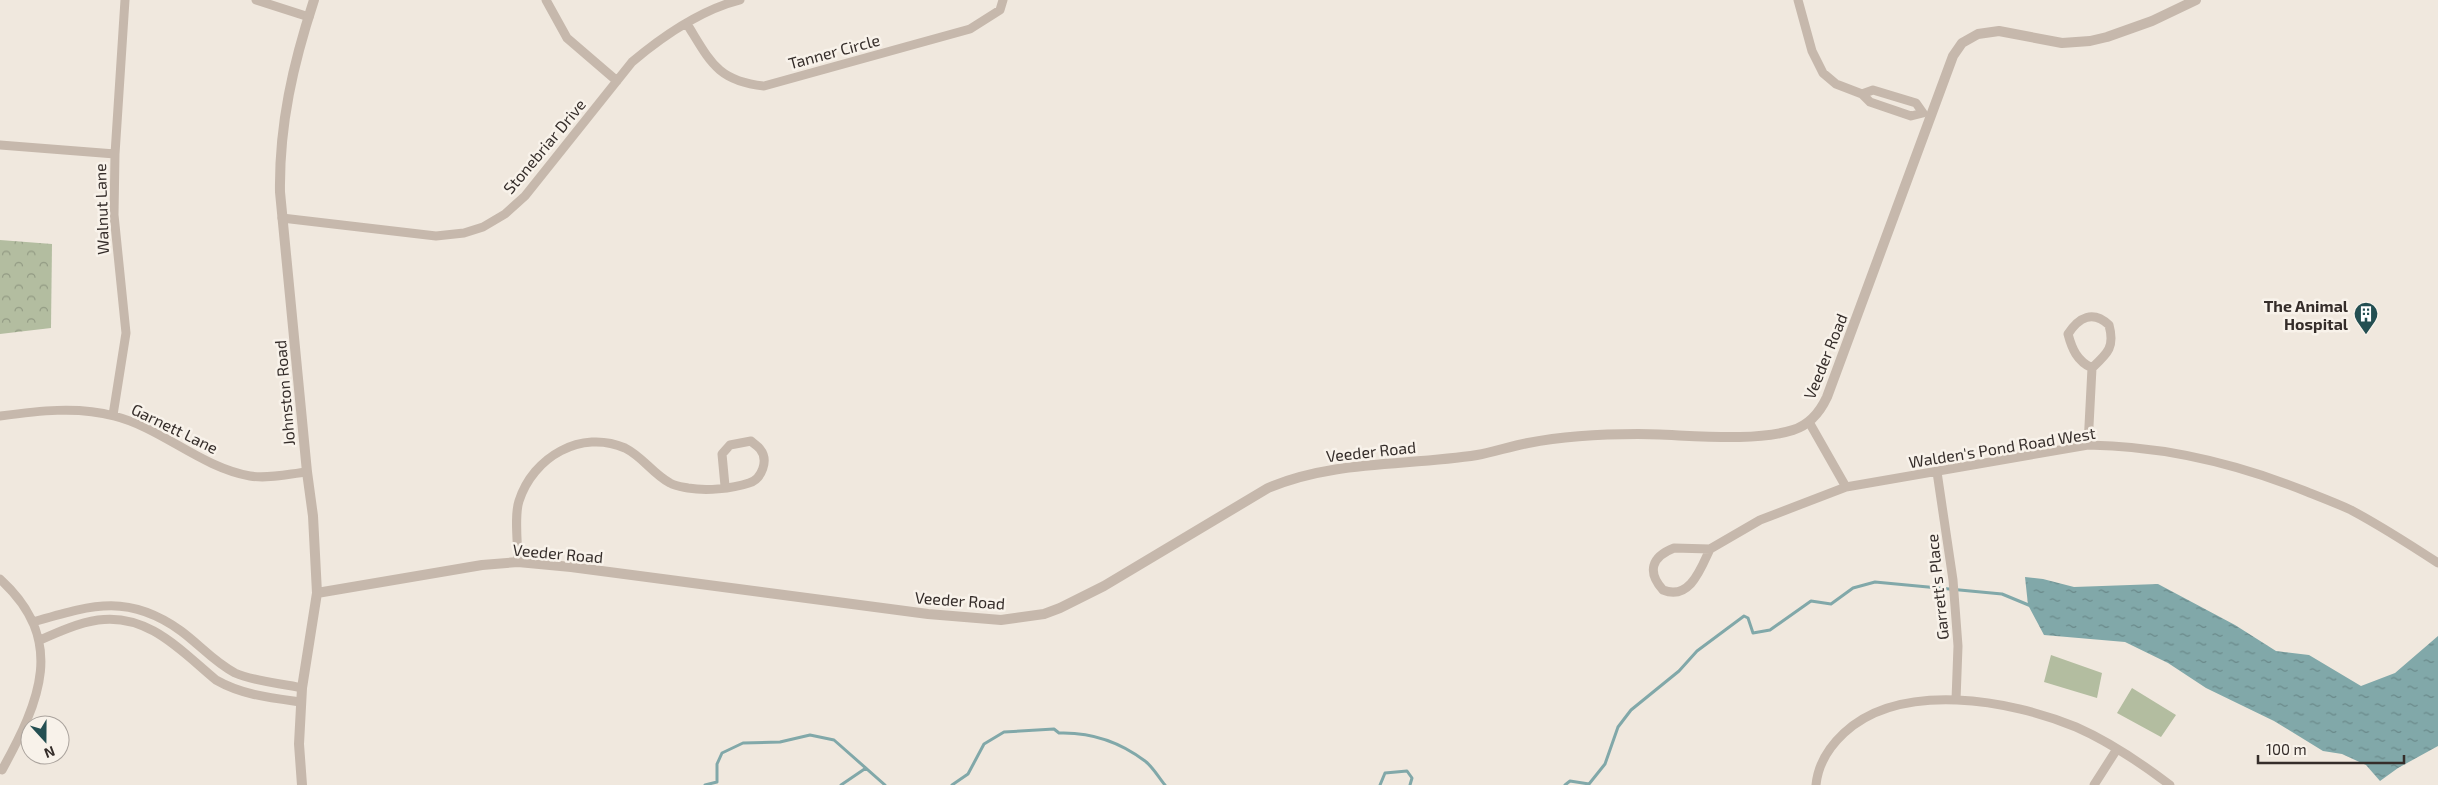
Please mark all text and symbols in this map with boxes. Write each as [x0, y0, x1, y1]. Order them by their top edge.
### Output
street label: Tanner Circle [786, 30, 882, 72]
street label: Stonebriar Drive [499, 95, 589, 197]
street label: Walnut Lane [90, 163, 112, 255]
place label: The Animal Hospital [2264, 296, 2349, 333]
building icon: The Animal Hospital [2353, 301, 2379, 335]
street label: Veeder Road [1799, 310, 1851, 402]
street label: Johnston Road [270, 339, 298, 447]
street label: Garnett Lane [129, 399, 221, 457]
street label: Walden's Pond Road West [1907, 423, 2097, 471]
street label: Veeder Road [1325, 437, 1417, 465]
street label: Garrett's Place [1922, 533, 1952, 641]
street label: Veeder Road [512, 540, 604, 566]
street label: Veeder Road [914, 587, 1006, 613]
north arrow [20, 715, 70, 765]
scale bar [2258, 732, 2404, 764]
text: 100 m [2266, 740, 2307, 758]
text: N [42, 743, 58, 762]

